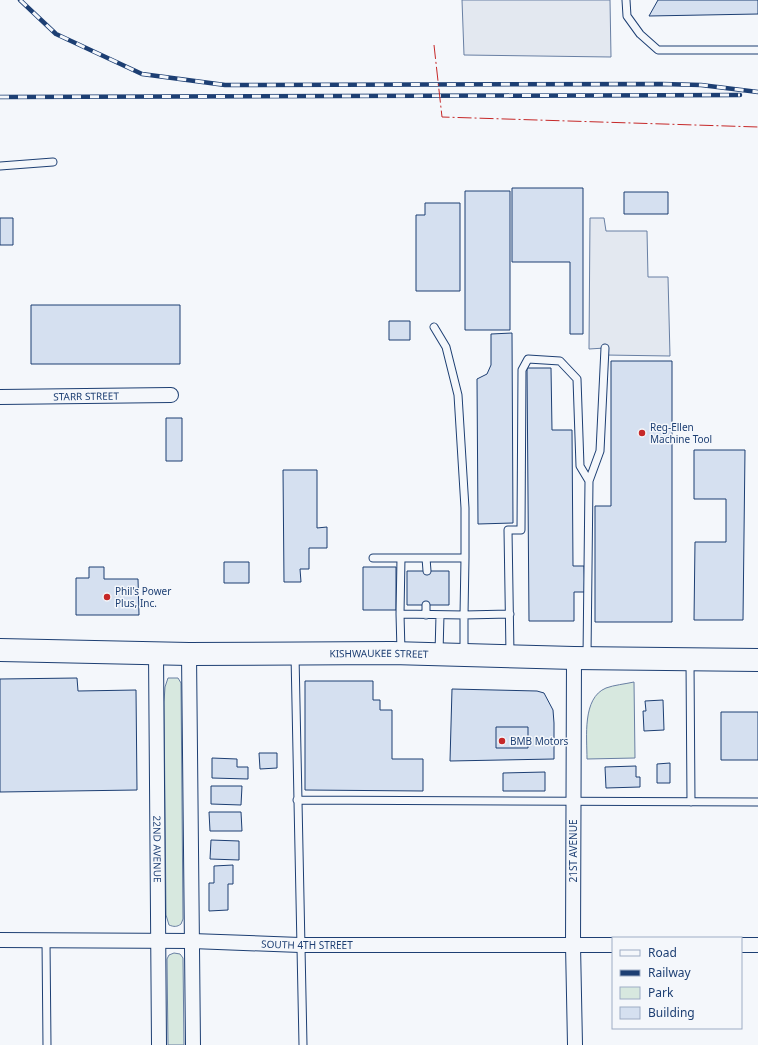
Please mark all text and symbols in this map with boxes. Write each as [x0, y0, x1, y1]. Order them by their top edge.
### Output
street label: STARR STREET [53, 389, 119, 403]
place label: Reg-Ellen Machine Tool [650, 420, 712, 446]
marker: Reg-Ellen Machine Tool [637, 428, 647, 438]
place label: Phil's Power Plus, Inc. [115, 584, 171, 610]
marker: Phil's Power Plus, Inc. [102, 592, 112, 602]
street label: KISHWAUKEE STREET [329, 646, 429, 661]
place label: BMB Motors [510, 734, 569, 748]
marker: BMB Motors [497, 736, 507, 746]
street label: 22ND AVENUE [150, 815, 165, 883]
street label: 21ST AVENUE [566, 819, 580, 883]
street label: SOUTH 4TH STREET [261, 937, 353, 952]
legend [612, 937, 742, 1029]
text: Road [648, 944, 677, 961]
text: Railway [648, 964, 692, 981]
text: Park [648, 984, 674, 1001]
text: Building [648, 1004, 695, 1021]

